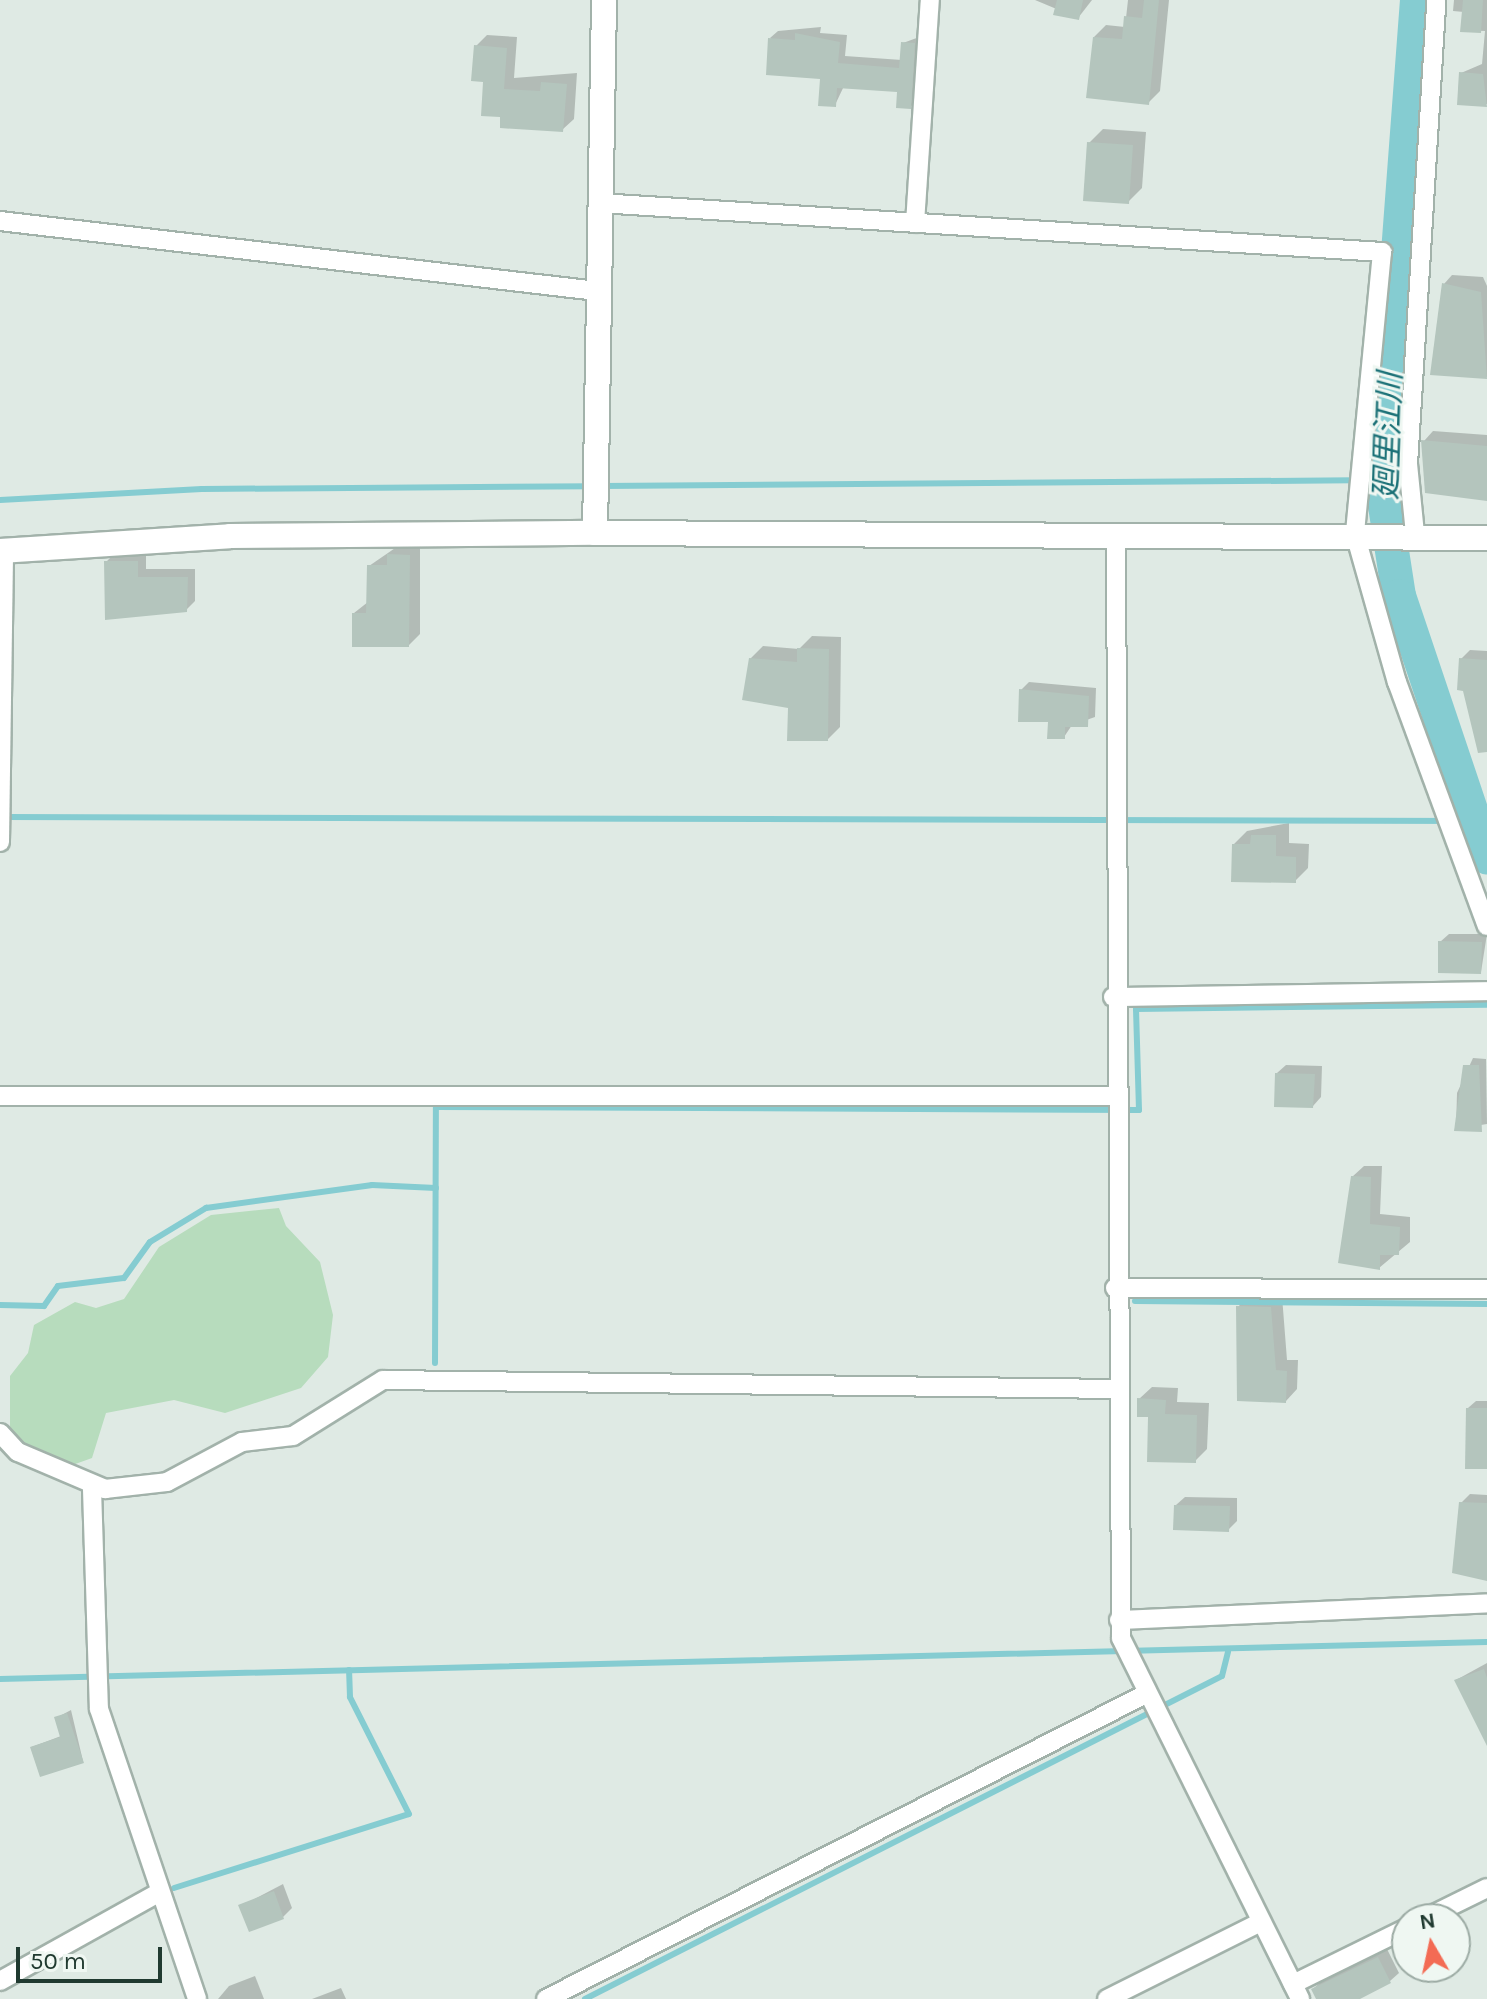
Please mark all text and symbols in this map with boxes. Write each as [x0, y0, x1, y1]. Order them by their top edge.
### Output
water label: 廻里江川 [1368, 371, 1410, 501]
north arrow [1391, 1903, 1471, 1983]
text: N [1418, 1907, 1437, 1935]
scale bar [20, 1931, 166, 1981]
text: 50 m [30, 1947, 86, 1975]

